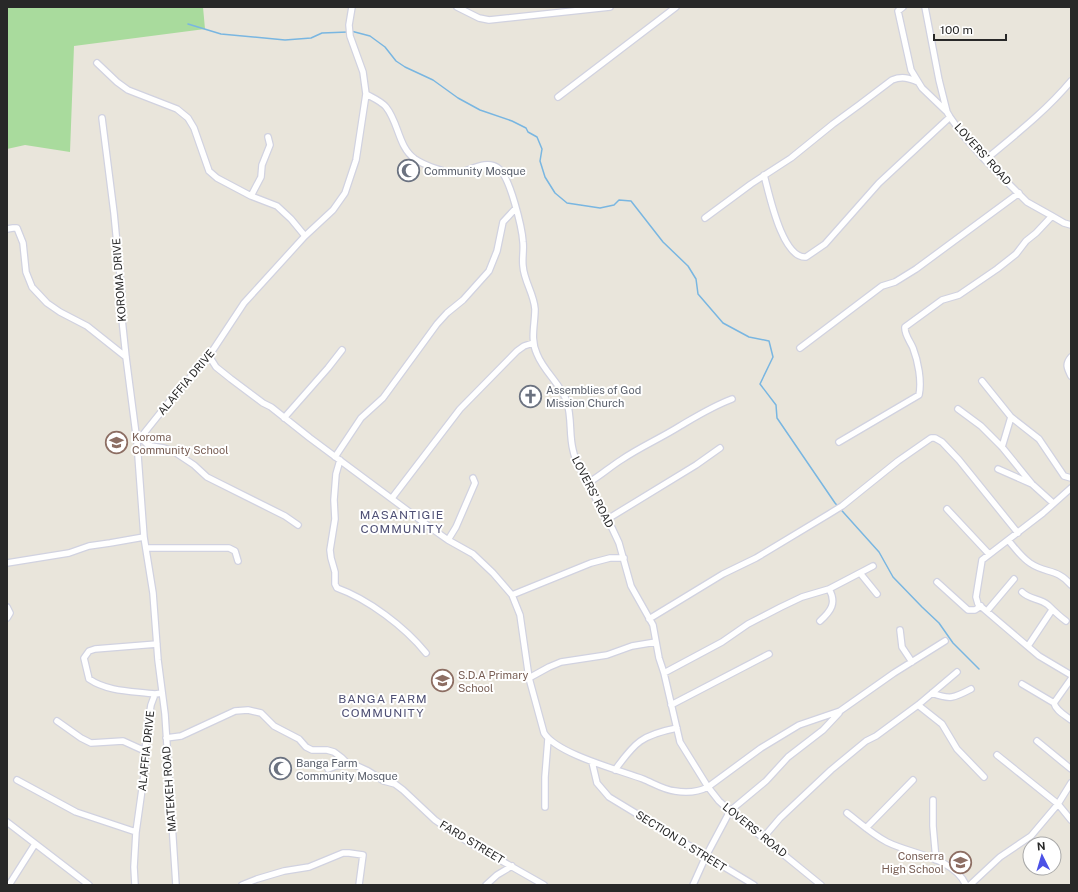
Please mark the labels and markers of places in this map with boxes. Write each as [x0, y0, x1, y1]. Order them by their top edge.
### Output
mosque icon: Community Mosque [395, 158, 421, 184]
place label: Community Mosque [424, 165, 526, 177]
church icon: Assemblies of God Mission Church [518, 383, 544, 409]
place label: Assemblies of God Mission Church [546, 384, 641, 409]
school or university icon: Koroma Community School [103, 430, 129, 456]
place label: Koroma Community School [132, 431, 229, 456]
school or university icon: S.D.A Primary School [430, 668, 456, 694]
place label: S.D.A Primary School [458, 669, 529, 694]
mosque icon: Banga Farm Community Mosque [268, 756, 294, 782]
place label: Banga Farm Community Mosque [296, 757, 398, 782]
school or university icon: Conserra High School [947, 849, 973, 875]
place label: Conserra High School [882, 850, 944, 875]

